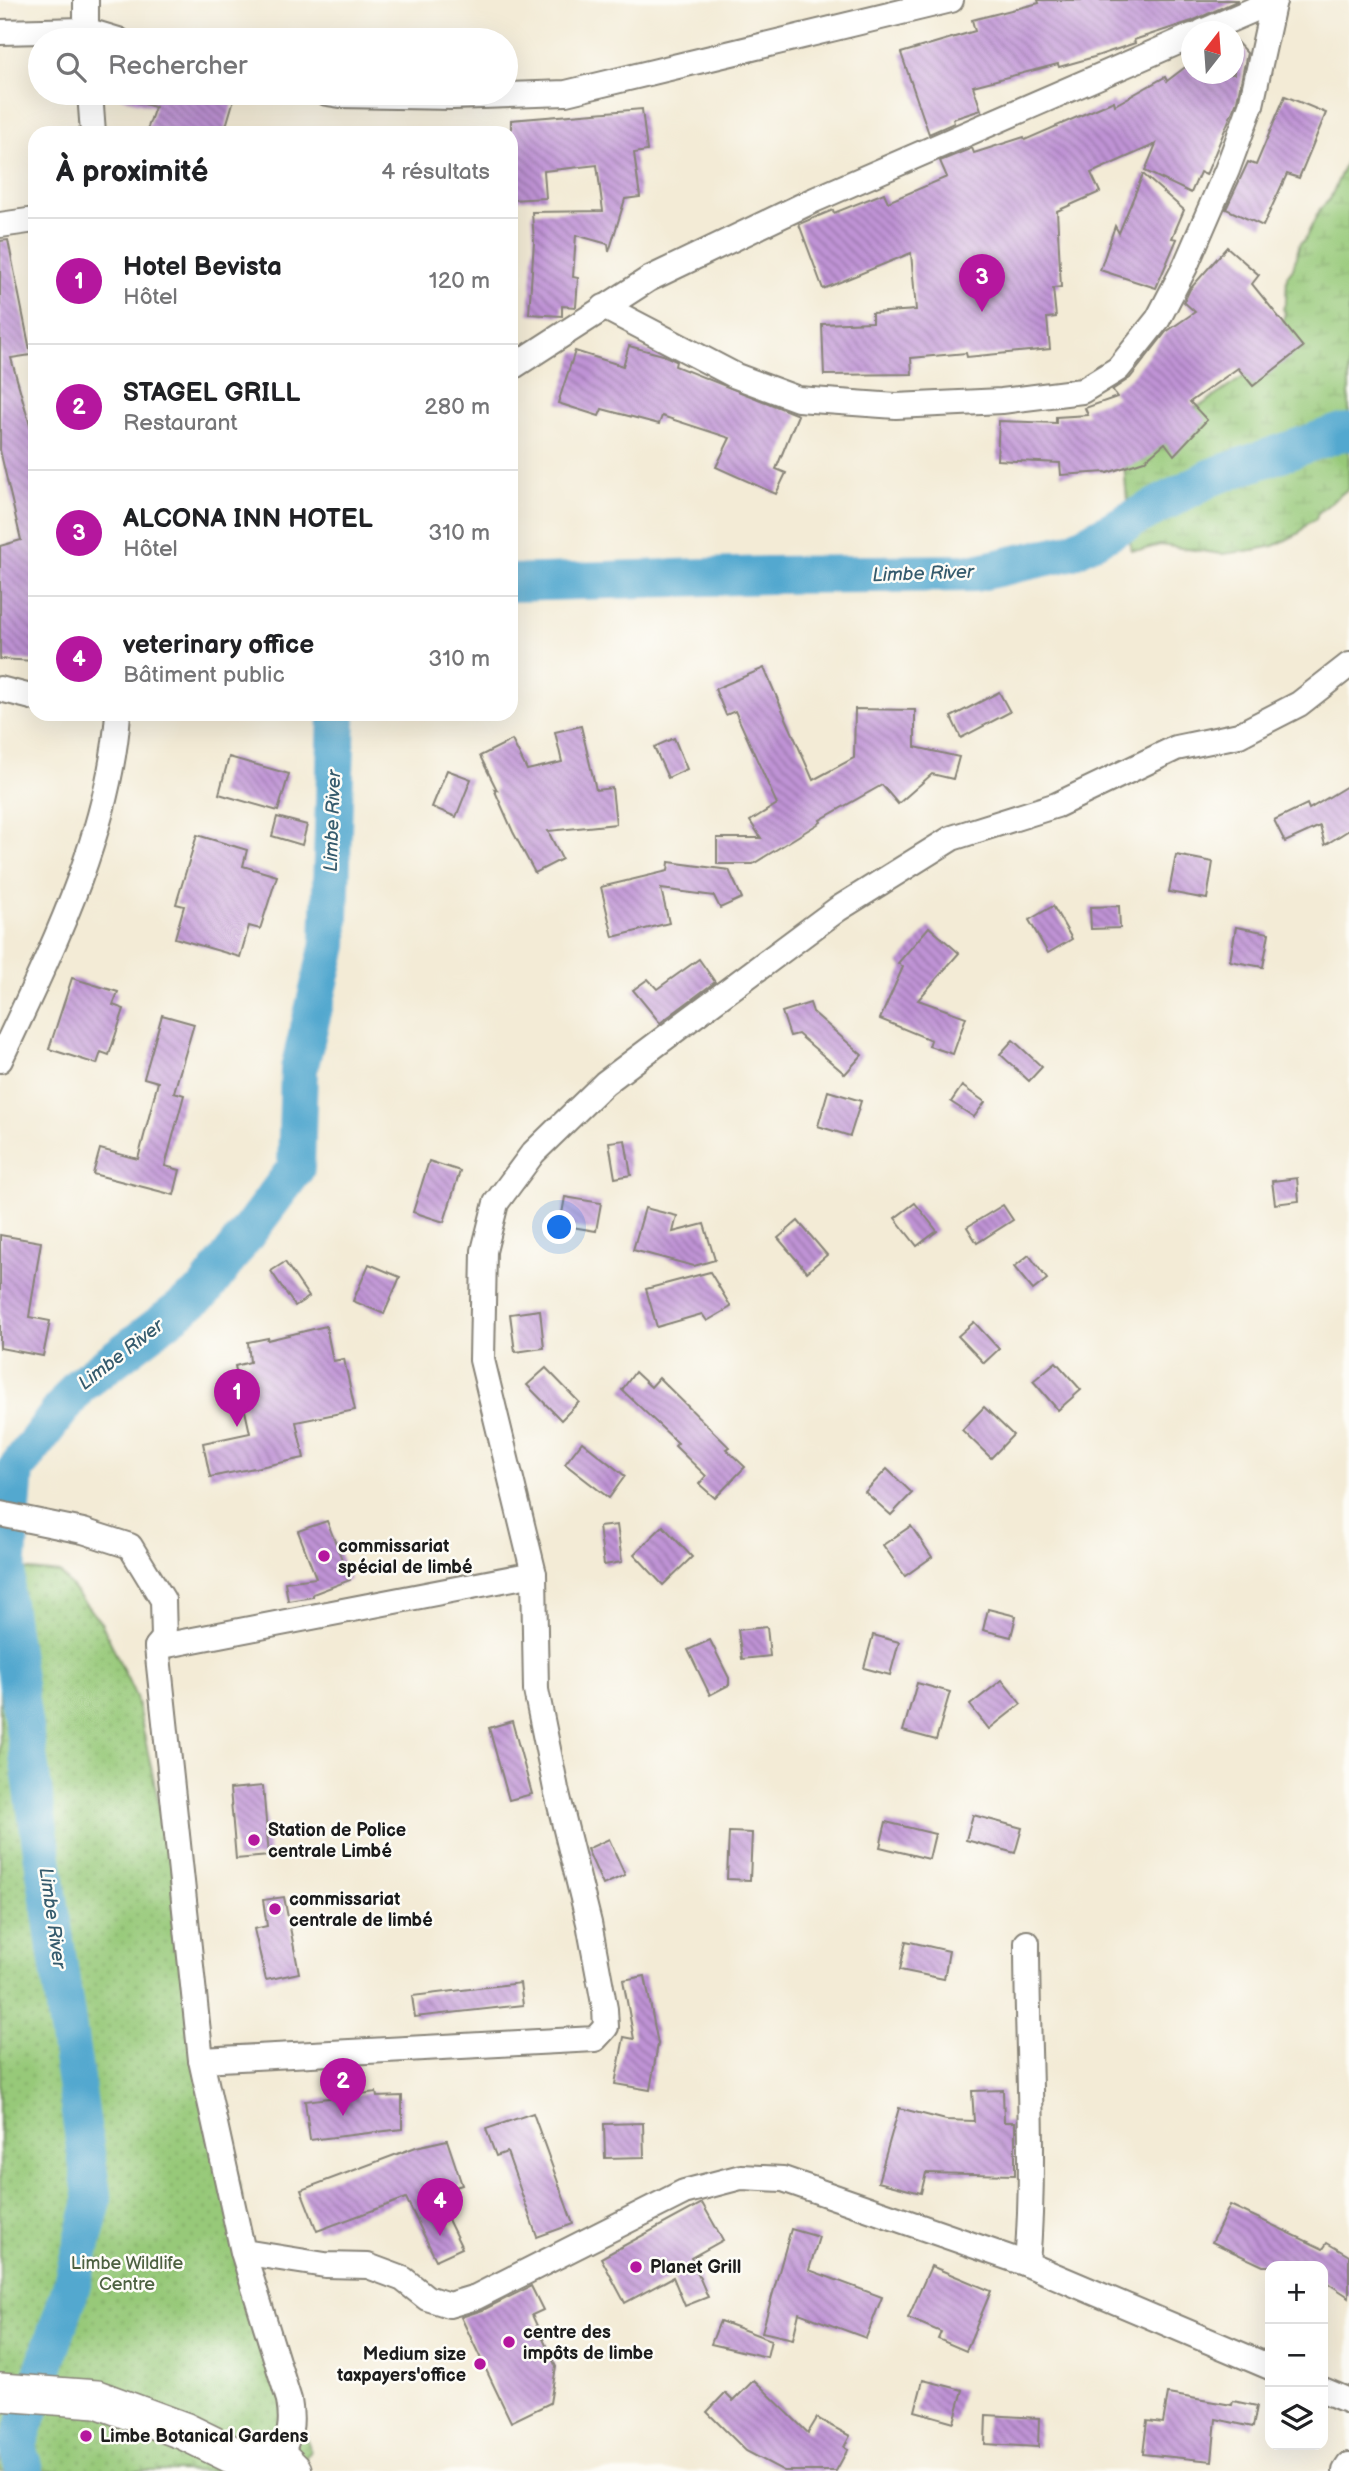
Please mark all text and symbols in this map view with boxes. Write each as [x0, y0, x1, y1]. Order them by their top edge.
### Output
north arrow [1181, 21, 1244, 84]
search box [28, 28, 518, 105]
icon: search [52, 48, 90, 86]
text: Rechercher [108, 51, 247, 82]
text: À proximité [56, 154, 208, 190]
text: 4 résultats [381, 158, 490, 186]
text: Hotel Bevista [123, 252, 282, 283]
pin: 3 [959, 254, 1005, 312]
text: 1 [74, 267, 84, 295]
text: 120 m [429, 267, 490, 295]
text: Hôtel [123, 283, 178, 311]
text: STAGEL GRILL [123, 378, 300, 409]
text: 2 [72, 393, 86, 421]
text: 280 m [424, 393, 490, 421]
text: Restaurant [123, 409, 237, 437]
text: ALCONA INN HOTEL [123, 504, 373, 535]
text: 3 [72, 519, 86, 547]
text: 310 m [428, 519, 490, 547]
text: Hôtel [123, 535, 178, 563]
water label: Limbe River [872, 561, 975, 587]
text: veterinary office [123, 630, 314, 661]
text: 4 [72, 645, 86, 673]
text: 310 m [428, 645, 490, 673]
text: Bâtiment public [123, 661, 285, 689]
water label: Limbe River [320, 769, 346, 872]
your location [542, 1210, 576, 1244]
water label: Limbe River [74, 1314, 169, 1395]
pin: 1 [214, 1369, 260, 1427]
place label: commissariat spécial de limbé [338, 1536, 473, 1578]
marker: commissariat spécial de limbé [316, 1548, 332, 1564]
place label: Station de Police centrale Limbé [268, 1820, 406, 1862]
marker: Station de Police centrale Limbé [246, 1832, 262, 1848]
water label: Limbe River [34, 1866, 71, 1971]
place label: commissariat centrale de limbé [289, 1889, 433, 1931]
marker: commissariat centrale de limbé [267, 1901, 283, 1917]
pin: 2 [320, 2058, 366, 2116]
pin: 4 [417, 2178, 463, 2236]
park label: Limbe Wildlife Centre [71, 2253, 183, 2295]
place label: Planet Grill [650, 2257, 741, 2278]
marker: Planet Grill [628, 2259, 644, 2275]
map controls [1265, 2261, 1328, 2450]
button: + [1265, 2261, 1328, 2324]
place label: centre des impôts de limbe [523, 2322, 653, 2364]
button: − [1265, 2324, 1328, 2387]
marker: centre des impôts de limbe [501, 2334, 517, 2350]
place label: Medium size taxpayers'office [336, 2344, 466, 2386]
marker: Medium size taxpayers'office [472, 2356, 488, 2372]
button: layers [1265, 2387, 1328, 2450]
place label: Limbe Botanical Gardens [100, 2426, 309, 2447]
marker: Limbe Botanical Gardens [78, 2428, 94, 2444]

